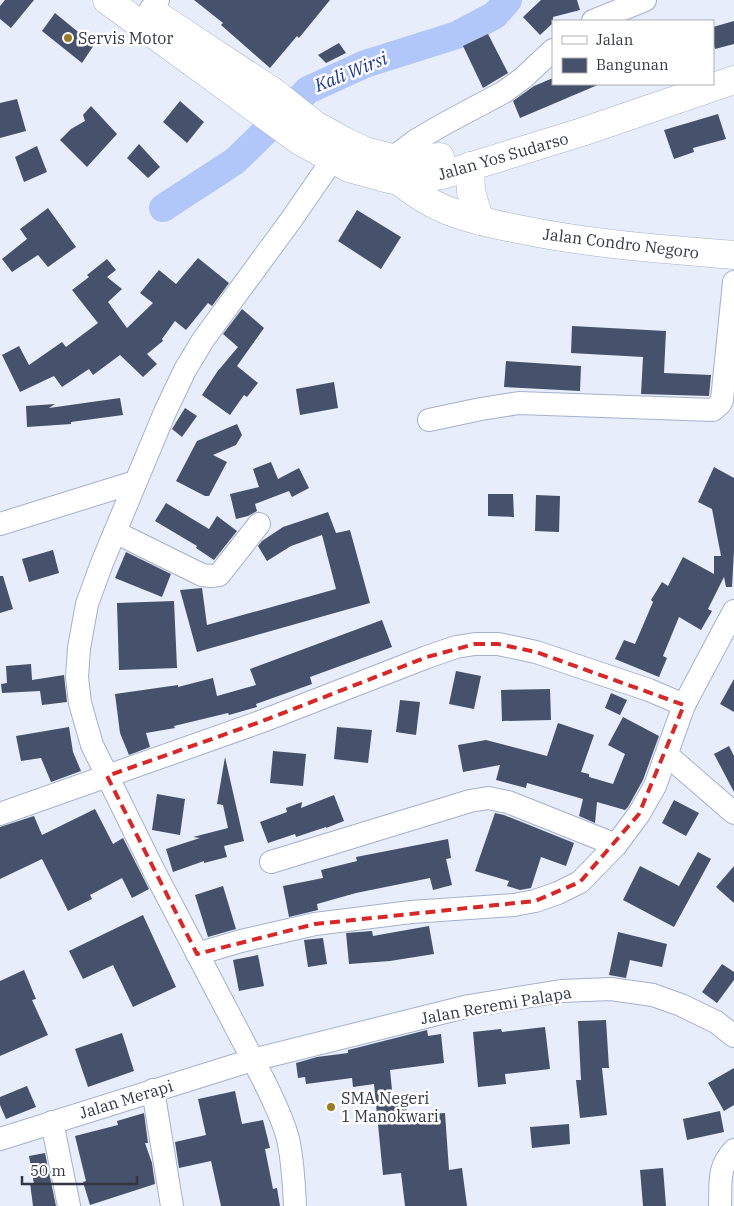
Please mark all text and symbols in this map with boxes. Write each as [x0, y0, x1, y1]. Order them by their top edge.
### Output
legend [552, 20, 714, 85]
place label: Servis Motor [78, 28, 173, 48]
text: Jalan [596, 30, 634, 49]
marker: Servis Motor [62, 32, 74, 44]
water label: Kali Wirsi [310, 46, 391, 97]
text: Bangunan [596, 55, 669, 74]
street label: Jalan Yos Sudarso [435, 128, 571, 184]
street label: Jalan Condro Negoro [542, 223, 700, 263]
street label: Jalan Reremi Palapa [419, 982, 573, 1028]
street label: Jalan Merapi [77, 1075, 175, 1123]
place label: SMA Negeri 1 Manokwari [341, 1088, 439, 1126]
marker: SMA Negeri 1 Manokwari [325, 1101, 337, 1113]
scale bar [22, 1154, 138, 1186]
text: 50 m [30, 1161, 66, 1180]

